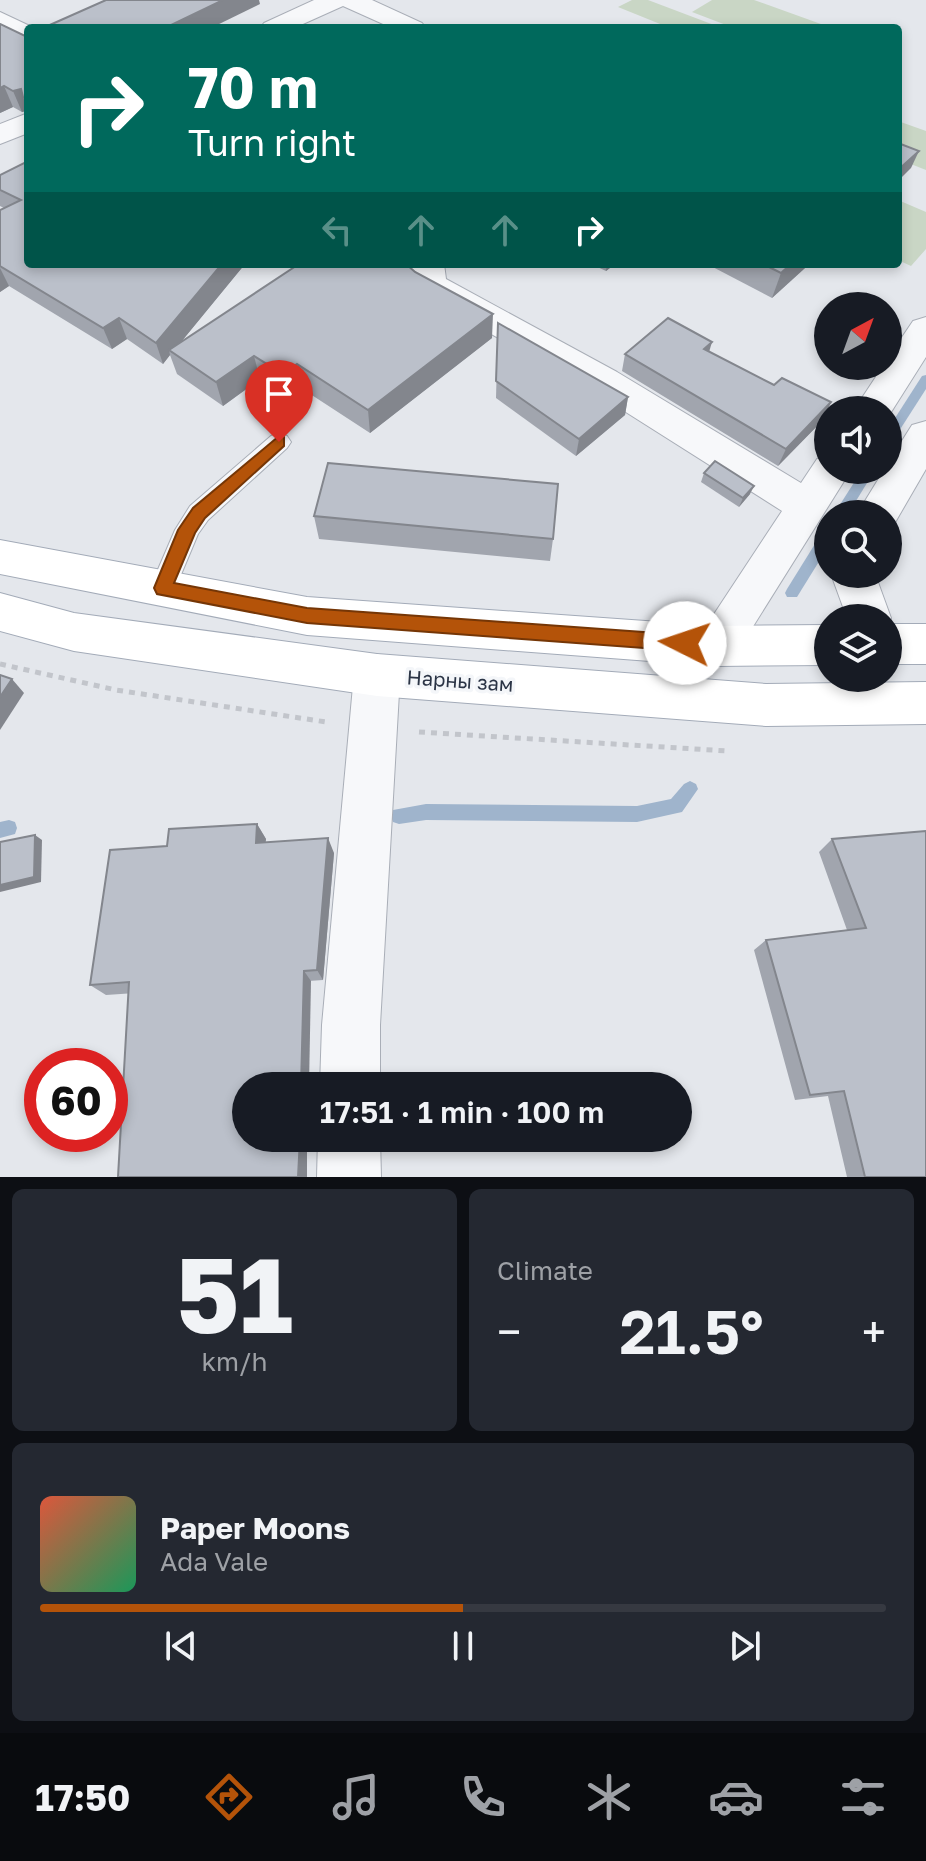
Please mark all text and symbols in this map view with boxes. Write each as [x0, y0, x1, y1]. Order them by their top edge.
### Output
text: 70 m [188, 53, 318, 120]
icon: right [56, 56, 160, 160]
text: Turn right [188, 121, 356, 164]
icon: left [315, 208, 359, 252]
icon: ahead [399, 208, 443, 252]
icon: ahead [483, 208, 527, 252]
icon: right [567, 208, 611, 252]
north arrow [814, 292, 902, 380]
map controls [814, 292, 902, 692]
pin [245, 360, 313, 442]
icon: arrive [257, 372, 301, 416]
button: sound [814, 396, 902, 484]
button: search [814, 500, 902, 588]
position arrow [643, 601, 727, 685]
button: layers [814, 604, 902, 692]
street label: Нарны зам [406, 664, 514, 696]
speed limit sign: 60 [24, 1048, 128, 1152]
text: 17:51 · 1 min · 100 m [320, 1094, 604, 1130]
text: 51 [176, 1231, 293, 1356]
text: Climate [497, 1255, 593, 1286]
text: 21.5° [619, 1295, 764, 1367]
text: − [497, 1305, 521, 1358]
text: + [862, 1305, 886, 1358]
text: km/h [201, 1346, 268, 1377]
text: Paper Moons [160, 1510, 350, 1546]
text: Ada Vale [160, 1546, 268, 1577]
icon: previous [159, 1624, 203, 1668]
icon: pause [441, 1624, 485, 1668]
icon: next [723, 1624, 767, 1668]
icon: directions [201, 1769, 257, 1825]
icon: music [328, 1769, 384, 1825]
icon: phone [455, 1769, 511, 1825]
icon: climate [581, 1769, 637, 1825]
icon: car [708, 1769, 764, 1825]
icon: filters [835, 1769, 891, 1825]
text: 17:50 [35, 1776, 130, 1819]

